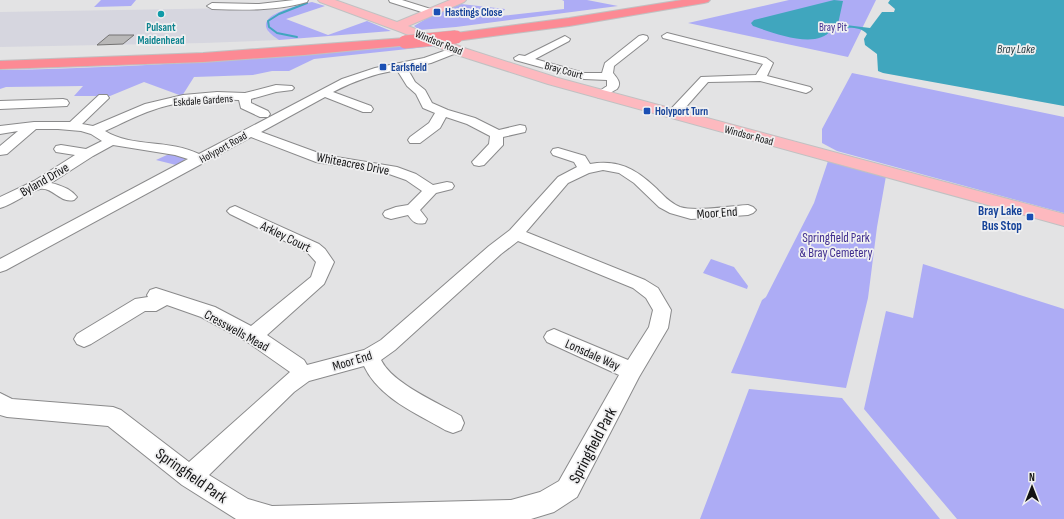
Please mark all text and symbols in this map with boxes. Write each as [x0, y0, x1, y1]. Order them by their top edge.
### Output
place label: Hastings Close [445, 6, 503, 19]
marker: Hastings Close [432, 7, 442, 17]
marker: Pulsant Maidenhead [156, 9, 166, 19]
place label: Pulsant Maidenhead [138, 21, 185, 47]
park label: Bray Pit [819, 21, 848, 34]
street label: Windsor Road [413, 27, 465, 58]
water label: Bray Lake [997, 42, 1035, 57]
street label: Bray Court [543, 59, 585, 82]
place label: Earlsfield [391, 61, 427, 74]
marker: Earlsfield [378, 62, 388, 72]
street label: Eskdale Gardens [173, 92, 233, 109]
place label: Holyport Turn [655, 105, 708, 118]
marker: Holyport Turn [642, 106, 652, 116]
street label: Windsor Road [723, 123, 775, 148]
street label: Holyport Road [197, 129, 250, 166]
street label: Whiteacres Drive [315, 149, 391, 179]
street label: Byland Drive [17, 159, 72, 200]
place label: Bray Lake Bus Stop [978, 203, 1022, 234]
street label: Moor End [696, 204, 738, 222]
marker: Bray Lake Bus Stop [1025, 212, 1035, 222]
street label: Arkley Court [257, 217, 313, 256]
park label: Springfield Park & Bray Cemetery [800, 230, 872, 261]
street label: Cresswells Mead [201, 307, 272, 355]
street label: Lonsdale Way [563, 336, 623, 374]
street label: Moor End [331, 347, 374, 375]
street label: Springfield Park [565, 404, 621, 487]
street label: Springfield Park [152, 445, 231, 508]
north arrow [1012, 467, 1052, 507]
text: N [1029, 471, 1035, 484]

